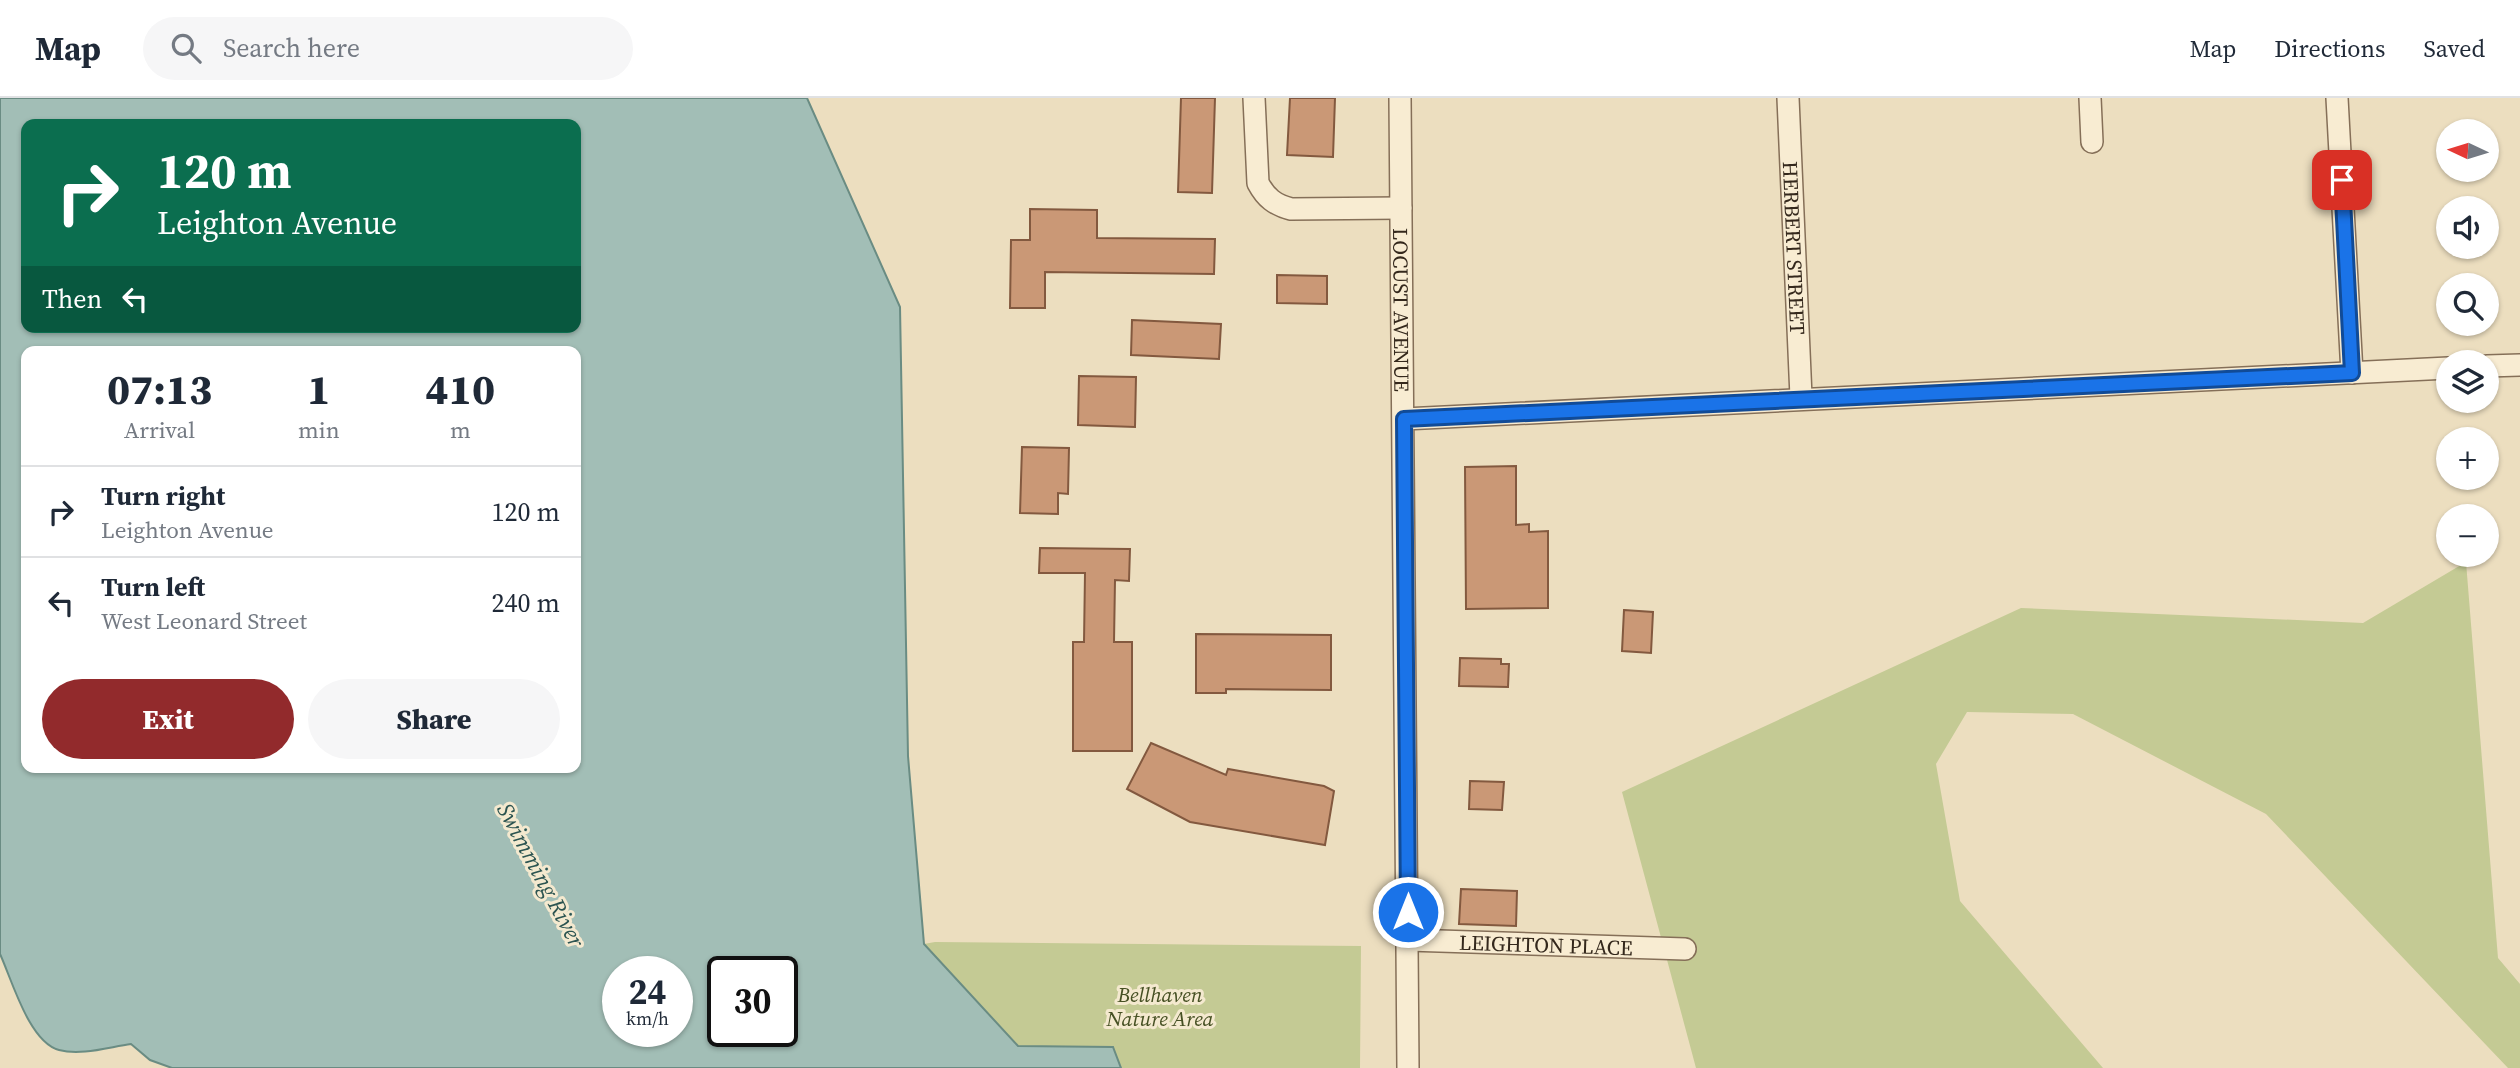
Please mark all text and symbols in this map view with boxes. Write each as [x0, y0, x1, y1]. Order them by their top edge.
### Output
search box [143, 17, 633, 80]
text: Map [35, 26, 101, 71]
icon: search [167, 29, 205, 67]
text: Search here [223, 30, 360, 66]
text: Map [2189, 32, 2236, 65]
text: Directions [2274, 32, 2385, 65]
text: Saved [2423, 32, 2485, 65]
north arrow [2436, 119, 2499, 182]
map controls [2436, 119, 2499, 567]
text: 120 m [157, 137, 292, 204]
icon: right [42, 147, 133, 238]
pin [2312, 150, 2372, 210]
street label: HERBERT STREET [1776, 161, 1813, 335]
icon: arrive [2323, 161, 2361, 199]
button: sound [2436, 196, 2499, 259]
text: Leighton Avenue [157, 201, 397, 245]
street label: LOCUST AVENUE [1387, 228, 1417, 392]
button: search [2436, 273, 2499, 336]
icon: left [116, 280, 154, 318]
text: Then [42, 281, 102, 317]
button: layers [2436, 350, 2499, 413]
text: 07:13 [107, 360, 212, 418]
text: 1 [307, 360, 330, 418]
text: 410 [426, 360, 495, 418]
text: Arrival [124, 414, 195, 446]
text: min [298, 414, 340, 446]
text: m [450, 414, 471, 446]
button: + [2436, 427, 2499, 490]
text: Turn right [101, 478, 225, 514]
icon: right [42, 493, 80, 531]
text: 120 m [492, 494, 560, 530]
button: − [2436, 504, 2499, 567]
text: Leighton Avenue [101, 514, 274, 546]
text: Turn left [101, 569, 205, 605]
icon: left [42, 584, 80, 622]
text: 240 m [492, 585, 560, 621]
text: West Leonard Street [101, 605, 307, 637]
button: Exit [42, 679, 294, 759]
button: Share [308, 679, 560, 759]
water label: Swimming River [489, 797, 593, 954]
position arrow [1371, 875, 1445, 949]
street label: LEIGHTON PLACE [1459, 927, 1633, 962]
speed limit sign: 30 [707, 956, 798, 1047]
text: 24 [629, 968, 666, 1016]
park label: Bellhaven Nature Area [1105, 980, 1214, 1033]
text: km/h [626, 1006, 669, 1031]

